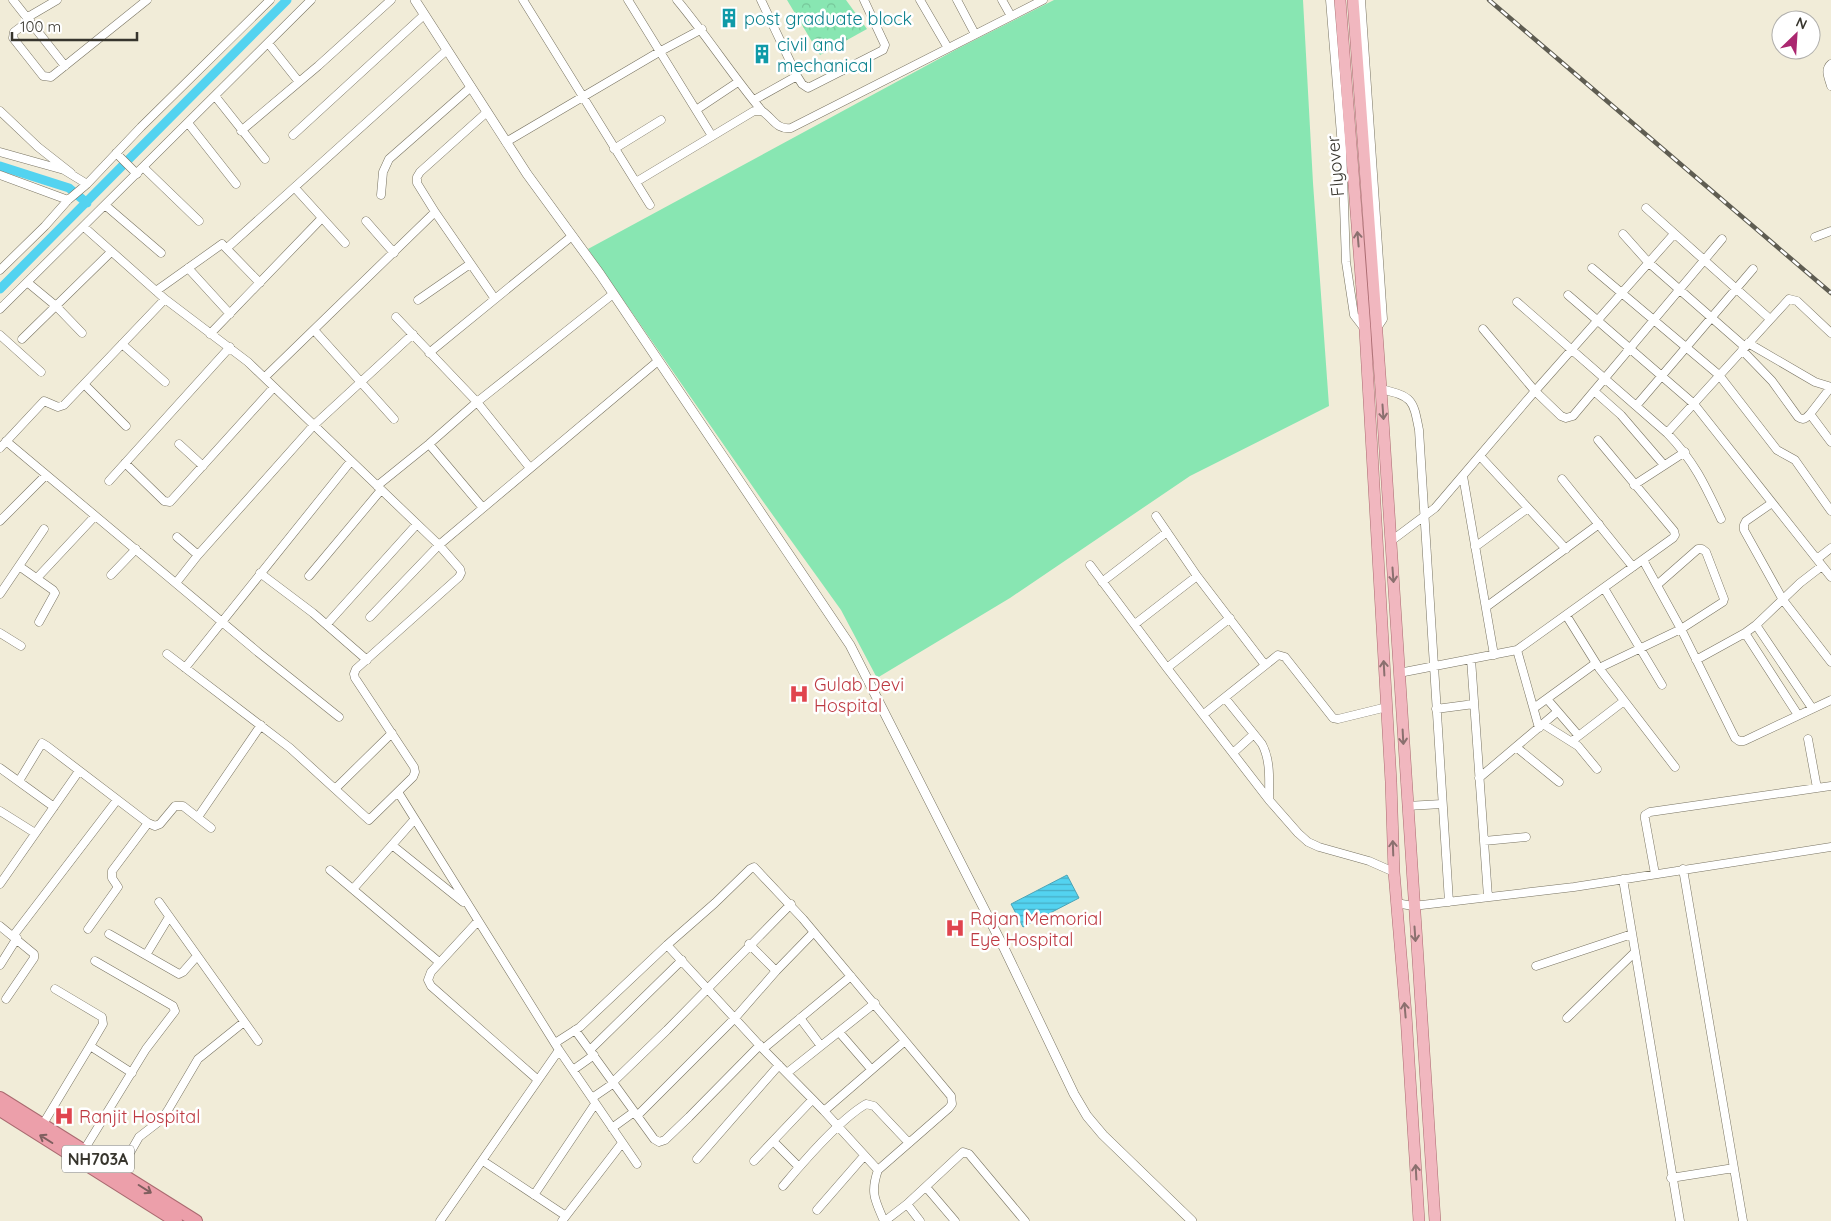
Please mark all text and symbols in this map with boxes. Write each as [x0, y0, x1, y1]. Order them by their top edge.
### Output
building icon: post graduate block [718, 7, 740, 29]
place label: post graduate block [744, 7, 912, 30]
scale bar [12, 10, 138, 42]
north arrow [1771, 10, 1821, 60]
text: N [1793, 13, 1810, 34]
text: 100 m [20, 17, 61, 36]
place label: civil and mechanical [777, 33, 873, 77]
building icon: civil and mechanical [751, 43, 773, 65]
street label: Flyover [1321, 134, 1349, 198]
one-way arrow [1353, 232, 1363, 248]
one-way arrow [1378, 404, 1387, 420]
one-way arrow [1389, 566, 1398, 582]
one-way arrow [1380, 661, 1389, 677]
place label: Gulab Devi Hospital [814, 673, 904, 717]
hospital icon: Gulab Devi Hospital [788, 683, 810, 705]
one-way arrow [1399, 729, 1408, 745]
one-way arrow [1389, 840, 1398, 856]
place label: Rajan Memorial Eye Hospital [970, 907, 1102, 951]
hospital icon: Rajan Memorial Eye Hospital [944, 917, 966, 939]
one-way arrow [1411, 926, 1420, 942]
one-way arrow [1401, 1002, 1410, 1018]
hospital icon: Ranjit Hospital [53, 1105, 75, 1127]
place label: Ranjit Hospital [79, 1105, 200, 1128]
one-way arrow [39, 1133, 53, 1144]
road number: NH703A [62, 1146, 134, 1172]
one-way arrow [1412, 1165, 1421, 1181]
one-way arrow [138, 1184, 152, 1194]

